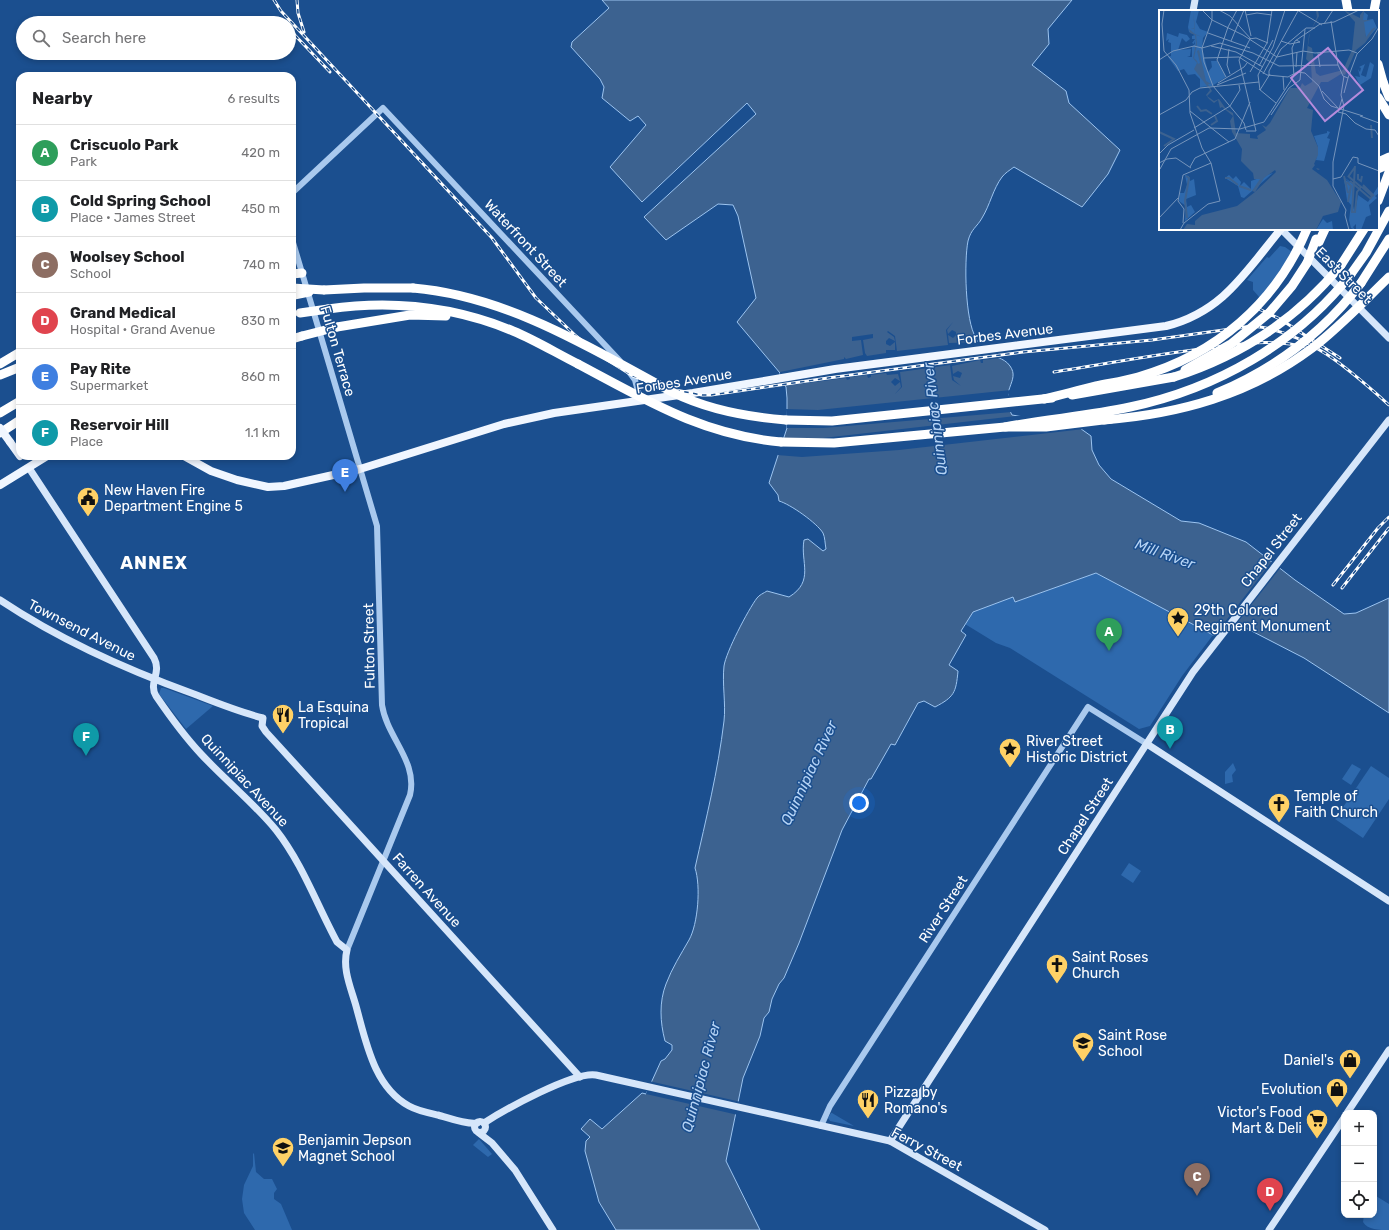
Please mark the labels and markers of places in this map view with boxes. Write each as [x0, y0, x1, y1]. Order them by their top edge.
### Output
pin: E [332, 459, 358, 492]
place label: New Haven Fire Department Engine 5 [104, 482, 243, 515]
public building icon: New Haven Fire Department Engine 5 [75, 485, 101, 518]
place label: 29th Colored Regiment Monument [1194, 602, 1331, 635]
place icon: 29th Colored Regiment Monument [1165, 605, 1191, 638]
pin: A [1096, 618, 1122, 651]
place label: La Esquina Tropical [298, 699, 369, 732]
restaurant icon: La Esquina Tropical [270, 702, 296, 735]
pin: B [1157, 716, 1183, 749]
pin: F [73, 723, 99, 756]
place label: River Street Historic District [1026, 733, 1128, 766]
place icon: River Street Historic District [997, 736, 1023, 769]
place label: Temple of Faith Church [1294, 788, 1378, 821]
church icon: Temple of Faith Church [1266, 791, 1292, 824]
place label: Saint Roses Church [1072, 949, 1148, 982]
church icon: Saint Roses Church [1044, 952, 1070, 985]
place label: Saint Rose School [1098, 1027, 1167, 1060]
school or university icon: Saint Rose School [1070, 1030, 1096, 1063]
shop icon: Daniel's [1337, 1047, 1363, 1080]
place label: Daniel's [1284, 1052, 1334, 1069]
shop icon: Evolution [1324, 1076, 1350, 1109]
place label: Evolution [1261, 1081, 1322, 1098]
place label: Pizza by Romano's [884, 1084, 947, 1117]
restaurant icon: Pizza by Romano's [855, 1087, 881, 1120]
place label: Victor's Food Mart & Deli [1217, 1104, 1302, 1137]
supermarket icon: Victor's Food Mart & Deli [1304, 1107, 1330, 1140]
place label: Benjamin Jepson Magnet School [298, 1132, 411, 1165]
school or university icon: Benjamin Jepson Magnet School [270, 1135, 296, 1168]
pin: C [1184, 1163, 1210, 1196]
pin: D [1257, 1178, 1283, 1211]

